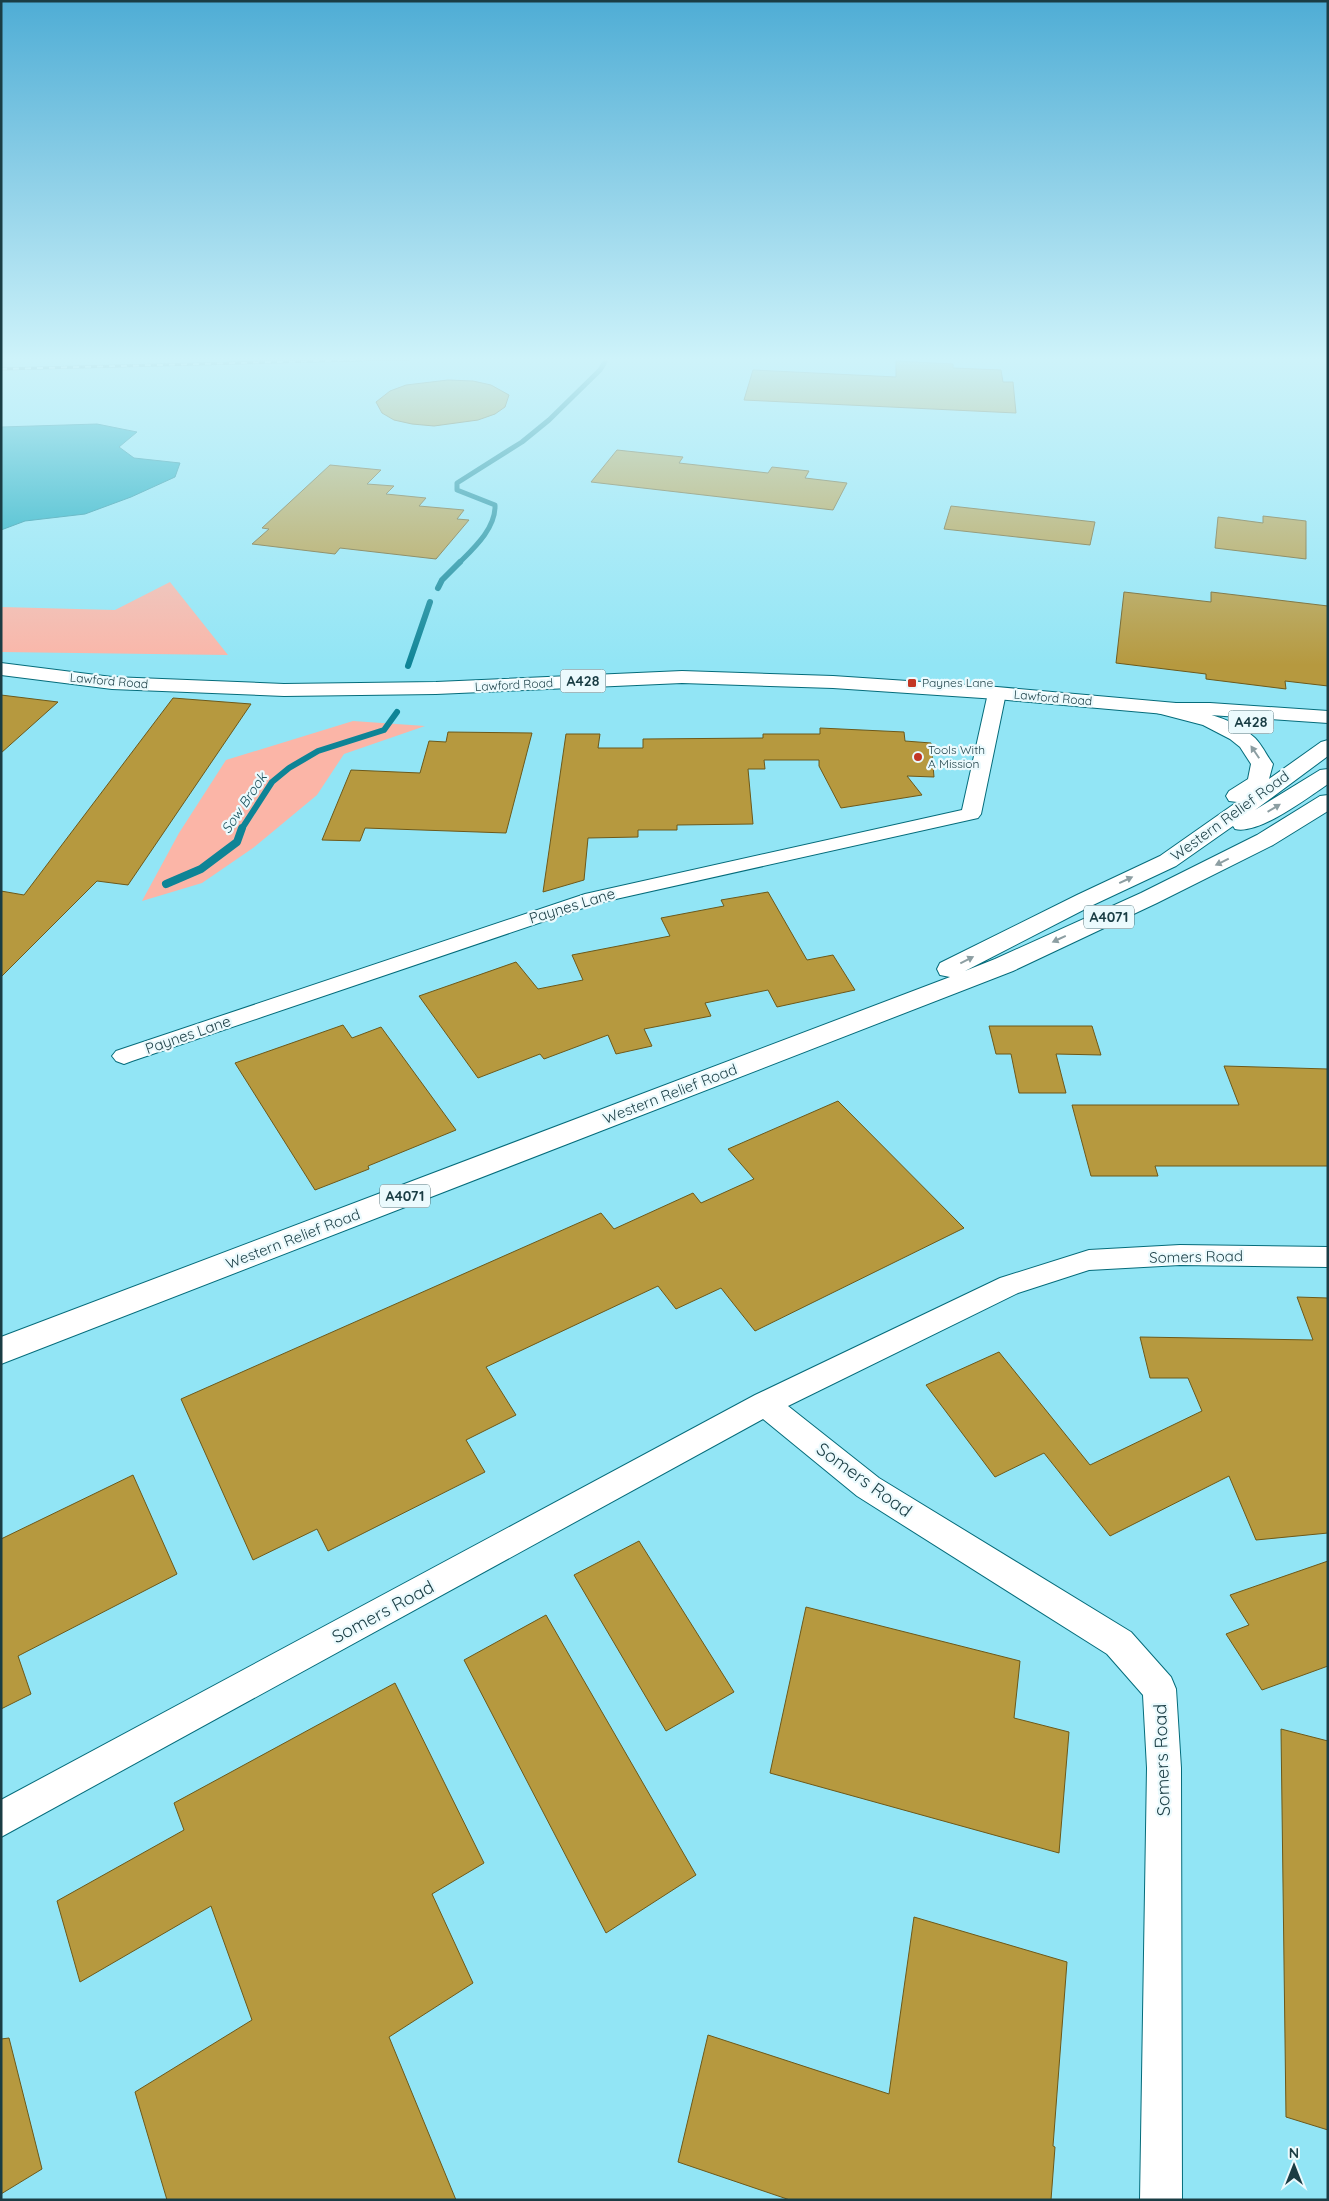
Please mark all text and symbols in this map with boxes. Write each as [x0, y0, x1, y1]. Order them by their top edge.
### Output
road number: A428 [560, 669, 606, 692]
street label: Lawford Road [69, 670, 149, 691]
street label: Lawford Road [474, 675, 554, 694]
place label: Paynes Lane [922, 675, 993, 690]
marker: Paynes Lane [906, 677, 918, 689]
street label: Lawford Road [1013, 687, 1093, 708]
road number: A428 [1228, 710, 1274, 734]
place label: Tools With A Mission [928, 742, 985, 771]
one-way arrow [1250, 745, 1260, 759]
marker: Tools With A Mission [912, 751, 924, 763]
street label: Western Relief Road [1167, 766, 1293, 865]
water label: Sow Brook [217, 768, 272, 837]
one-way arrow [1268, 804, 1281, 813]
one-way arrow [1215, 858, 1229, 866]
one-way arrow [1119, 876, 1133, 884]
street label: Paynes Lane [527, 883, 617, 928]
road number: A4071 [1084, 906, 1134, 929]
one-way arrow [1052, 936, 1066, 944]
one-way arrow [960, 956, 974, 964]
street label: Paynes Lane [143, 1011, 233, 1058]
street label: Western Relief Road [600, 1059, 740, 1128]
road number: A4071 [380, 1184, 430, 1208]
street label: Western Relief Road [223, 1204, 363, 1273]
street label: Somers Road [1149, 1246, 1243, 1267]
street label: Somers Road [812, 1437, 917, 1522]
street label: Somers Road [328, 1575, 438, 1648]
street label: Somers Road [1148, 1703, 1175, 1817]
north arrow [1269, 2141, 1319, 2191]
text: N [1289, 2144, 1299, 2162]

